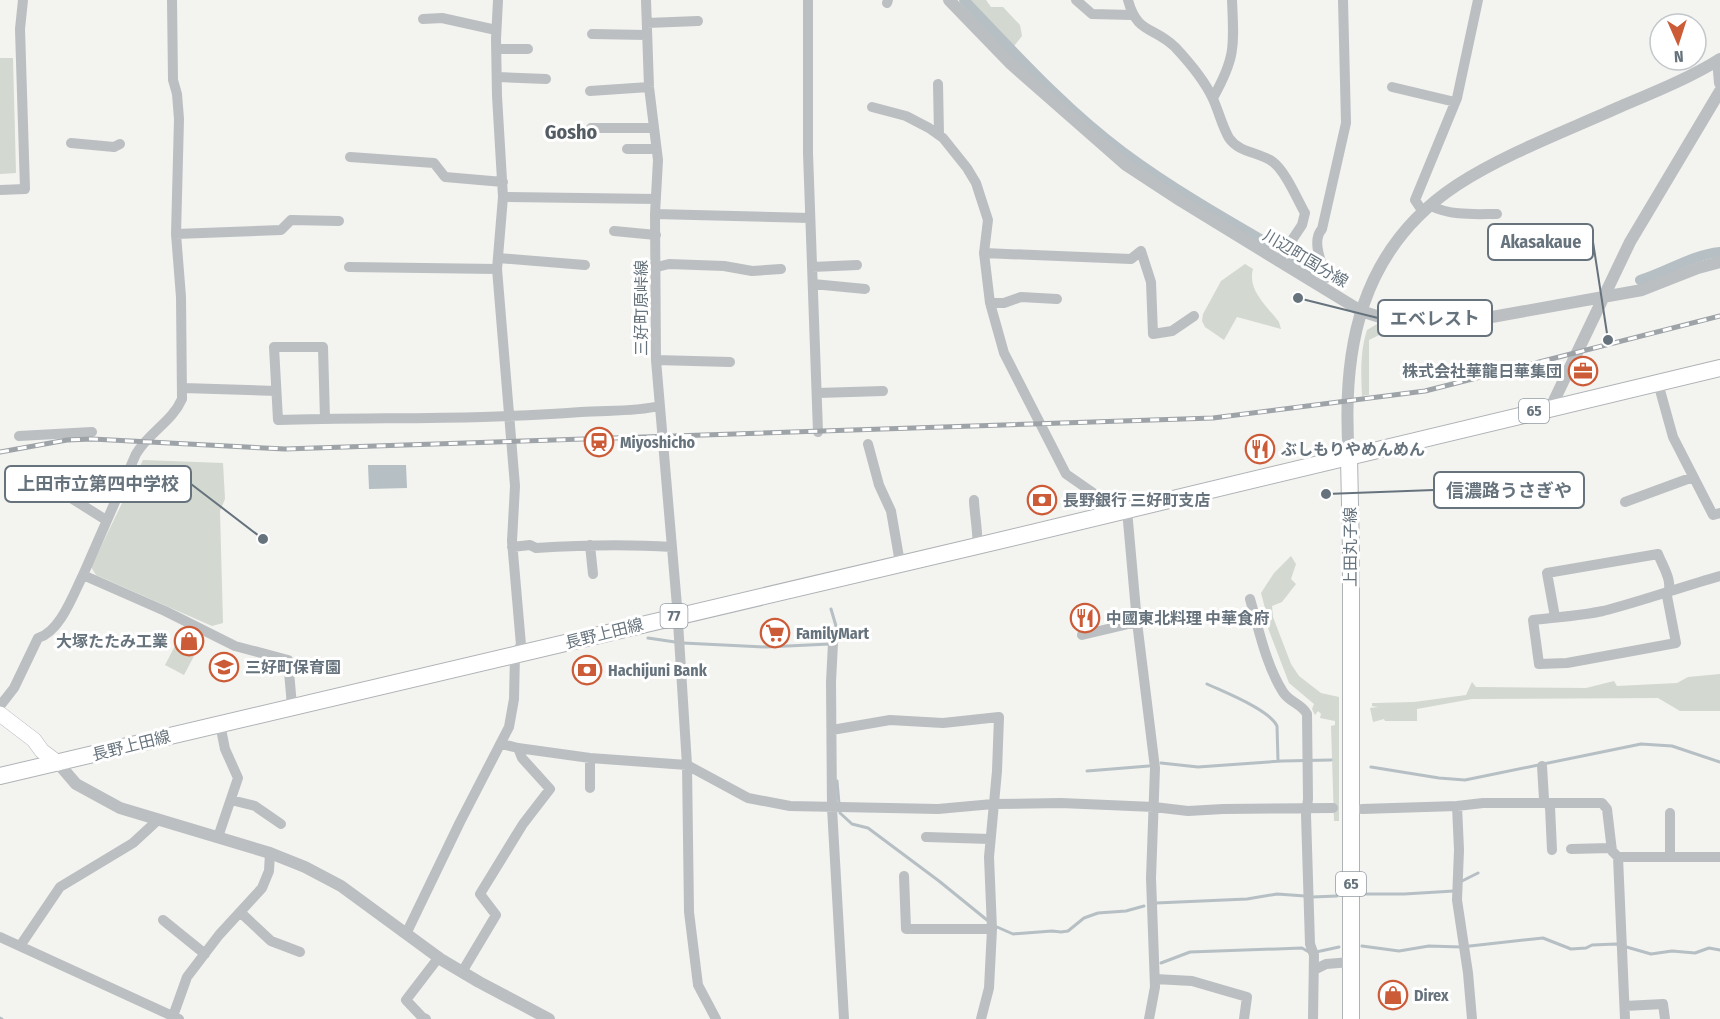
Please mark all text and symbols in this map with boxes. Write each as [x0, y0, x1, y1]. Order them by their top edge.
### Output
north arrow [1648, 12, 1708, 72]
text: N [1673, 47, 1684, 66]
district label: Gosho [545, 120, 598, 144]
callout: Akasakaue [1488, 224, 1593, 260]
street label: 川辺町国分線 [1260, 226, 1352, 291]
text: Akasakaue [1500, 231, 1581, 253]
street label: 三好町原峠線 [632, 260, 651, 356]
callout: エベレスト [1378, 300, 1492, 336]
text: エベレスト [1390, 308, 1480, 330]
office icon: 株式会社華龍日華集団 [1567, 355, 1599, 387]
place label: 株式会社華龍日華集団 [1402, 362, 1562, 381]
road number: 65 [1519, 399, 1549, 423]
station icon: Miyoshicho [583, 426, 615, 458]
place label: Miyoshicho [620, 433, 696, 452]
restaurant icon: ぶしもりやめんめん [1244, 433, 1276, 465]
place label: ぶしもりやめんめん [1281, 440, 1425, 459]
callout: 上田市立第四中学校 [5, 466, 191, 502]
callout: 信濃路うさぎや [1434, 472, 1584, 508]
text: 上田市立第四中学校 [17, 473, 179, 495]
text: 信濃路うさぎや [1446, 480, 1572, 502]
bank icon: 長野銀行 三好町支店 [1026, 484, 1058, 516]
place label: 長野銀行 三好町支店 [1063, 491, 1210, 510]
street label: 上田丸子線 [1341, 507, 1360, 587]
restaurant icon: 中國東北料理 中華食府 [1069, 602, 1101, 634]
road number: 77 [660, 604, 688, 628]
place label: 中國東北料理 中華食府 [1106, 609, 1269, 628]
street label: 長野上田線 [563, 615, 645, 652]
supermarket icon: FamilyMart [759, 617, 791, 649]
place label: FamilyMart [796, 624, 870, 643]
shop icon: 大塚たたみ工業 [173, 625, 205, 657]
place label: 大塚たたみ工業 [56, 632, 168, 651]
school or university icon: 三好町保育園 [208, 651, 240, 683]
bank icon: Hachijuni Bank [571, 654, 603, 686]
place label: 三好町保育園 [245, 658, 341, 677]
place label: Hachijuni Bank [608, 661, 708, 680]
street label: 長野上田線 [90, 727, 172, 764]
road number: 65 [1336, 872, 1366, 896]
shop icon: Direx [1377, 979, 1409, 1011]
place label: Direx [1414, 986, 1449, 1005]

